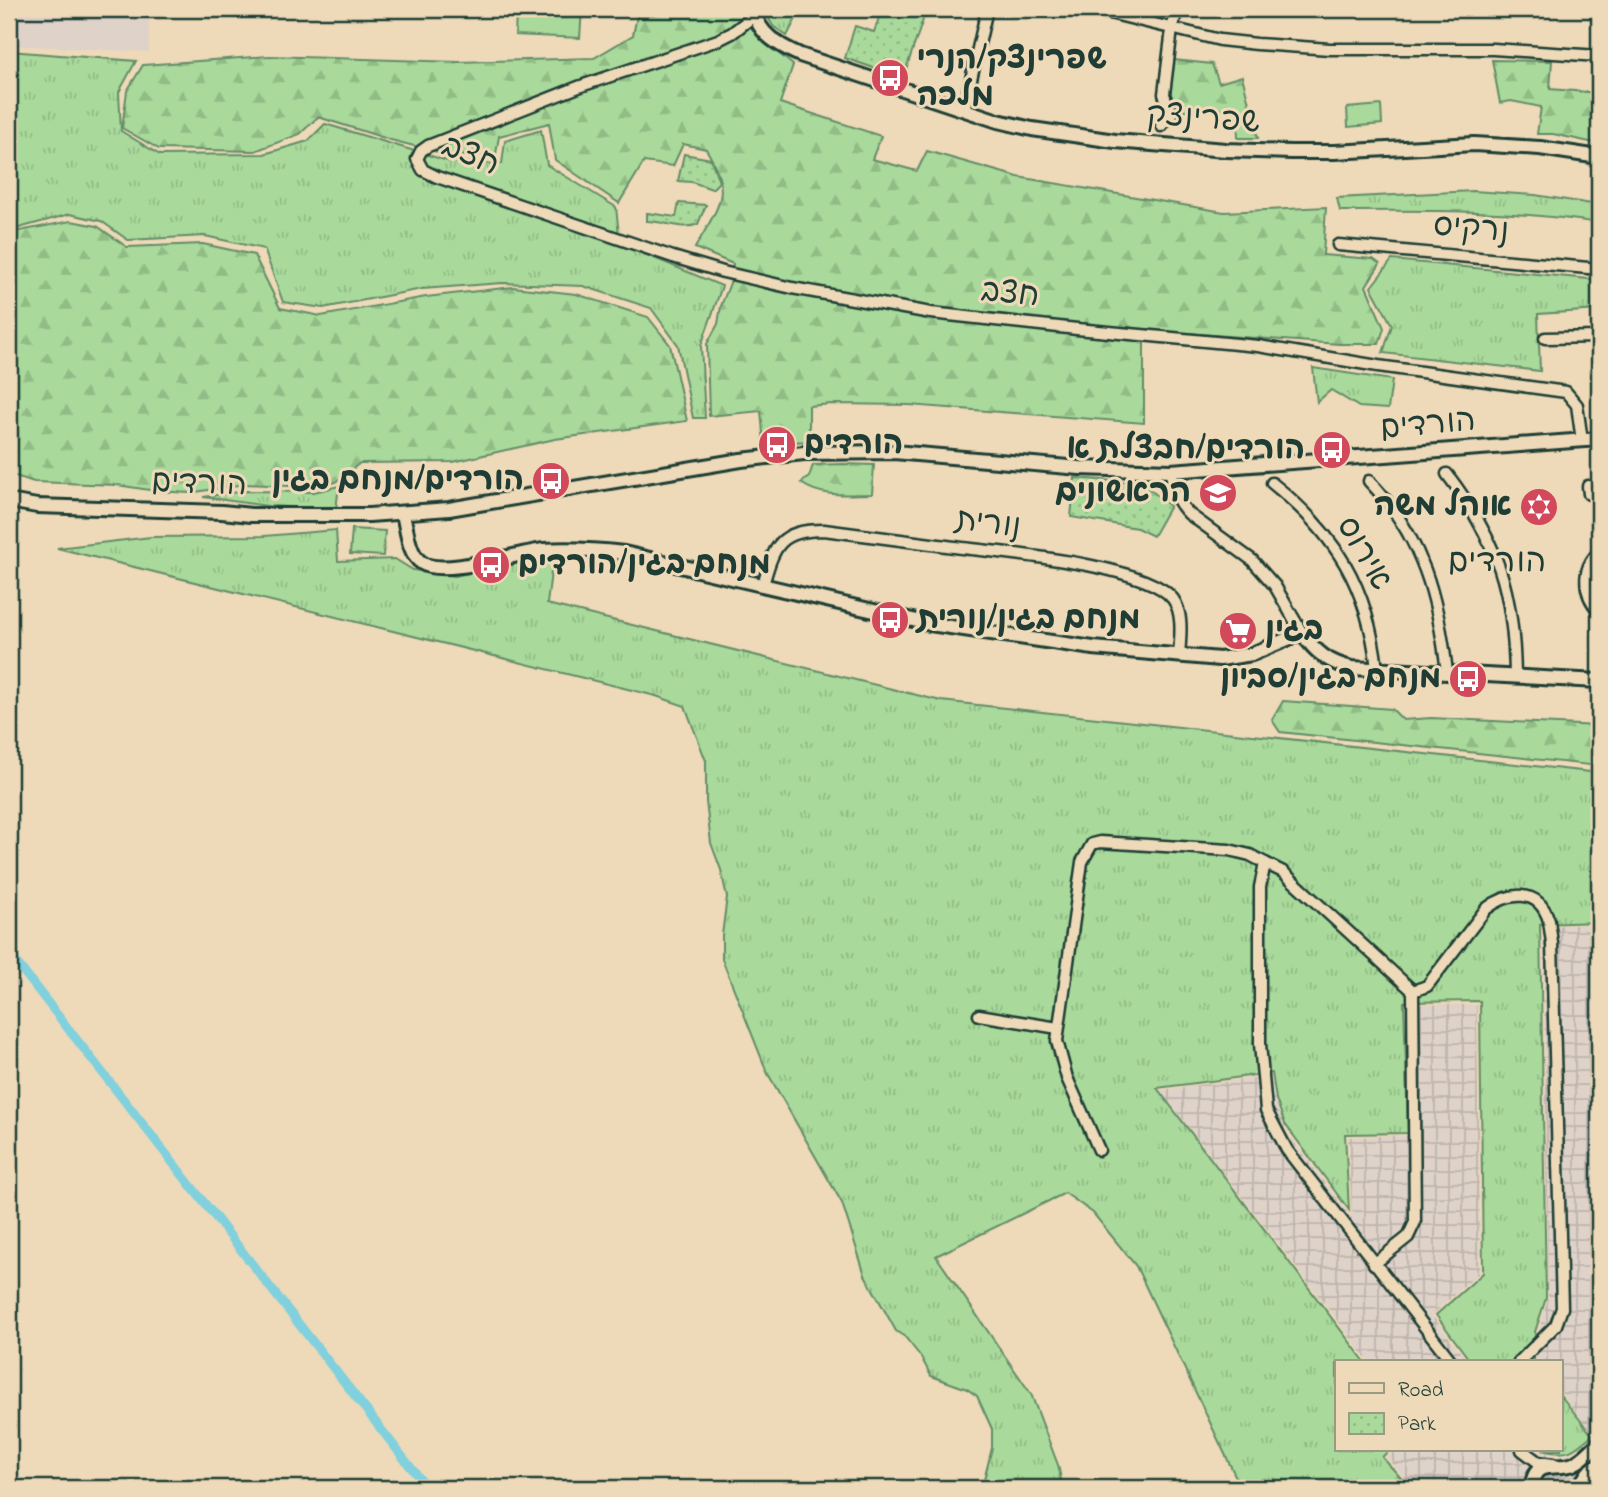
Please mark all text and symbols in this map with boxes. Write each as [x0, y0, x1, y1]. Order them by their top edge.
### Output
place label: שפרינצק/הנרי מלכה [917, 37, 1107, 121]
bus stop icon: שפרינצק/הנרי מלכה [869, 57, 911, 99]
street label: שפרינצק [1145, 93, 1261, 147]
street label: חצב [434, 124, 506, 190]
street label: נרקיס [1431, 203, 1511, 257]
street label: חצב [979, 269, 1041, 321]
street label: הורדים [1378, 398, 1478, 454]
place label: הורדים [804, 422, 903, 469]
bus stop icon: הורדים [756, 424, 798, 466]
place label: הורדים/חבצלת א [1067, 427, 1305, 474]
bus stop icon: הורדים/חבצלת א [1311, 429, 1353, 471]
place label: הורדים/מנחם בגין [272, 458, 524, 505]
street label: הורדים [150, 460, 248, 510]
bus stop icon: הורדים/מנחם בגין [530, 460, 572, 502]
place label: הראשונים [1055, 470, 1191, 517]
school or university icon: הראשונים [1197, 472, 1239, 514]
place label: אוהל משה [1374, 484, 1512, 531]
synagogue icon: אוהל משה [1518, 486, 1560, 528]
street label: נורית [951, 497, 1023, 552]
street label: אירוס [1323, 508, 1403, 600]
district label: הורדים [1448, 539, 1546, 587]
place label: מנחם בגין/הורדים [518, 542, 770, 589]
bus stop icon: מנחם בגין/הורדים [470, 544, 512, 586]
place label: מנחם בגין/נורית [915, 597, 1140, 644]
bus stop icon: מנחם בגין/נורית [869, 599, 911, 641]
place label: בגין [1265, 608, 1323, 655]
supermarket icon: בגין [1217, 610, 1259, 652]
place label: מנחם בגין/סביון [1220, 656, 1441, 703]
bus stop icon: מנחם בגין/סביון [1447, 658, 1489, 700]
legend [1335, 1360, 1562, 1452]
text: Road [1398, 1376, 1444, 1406]
text: Park [1398, 1410, 1437, 1440]

